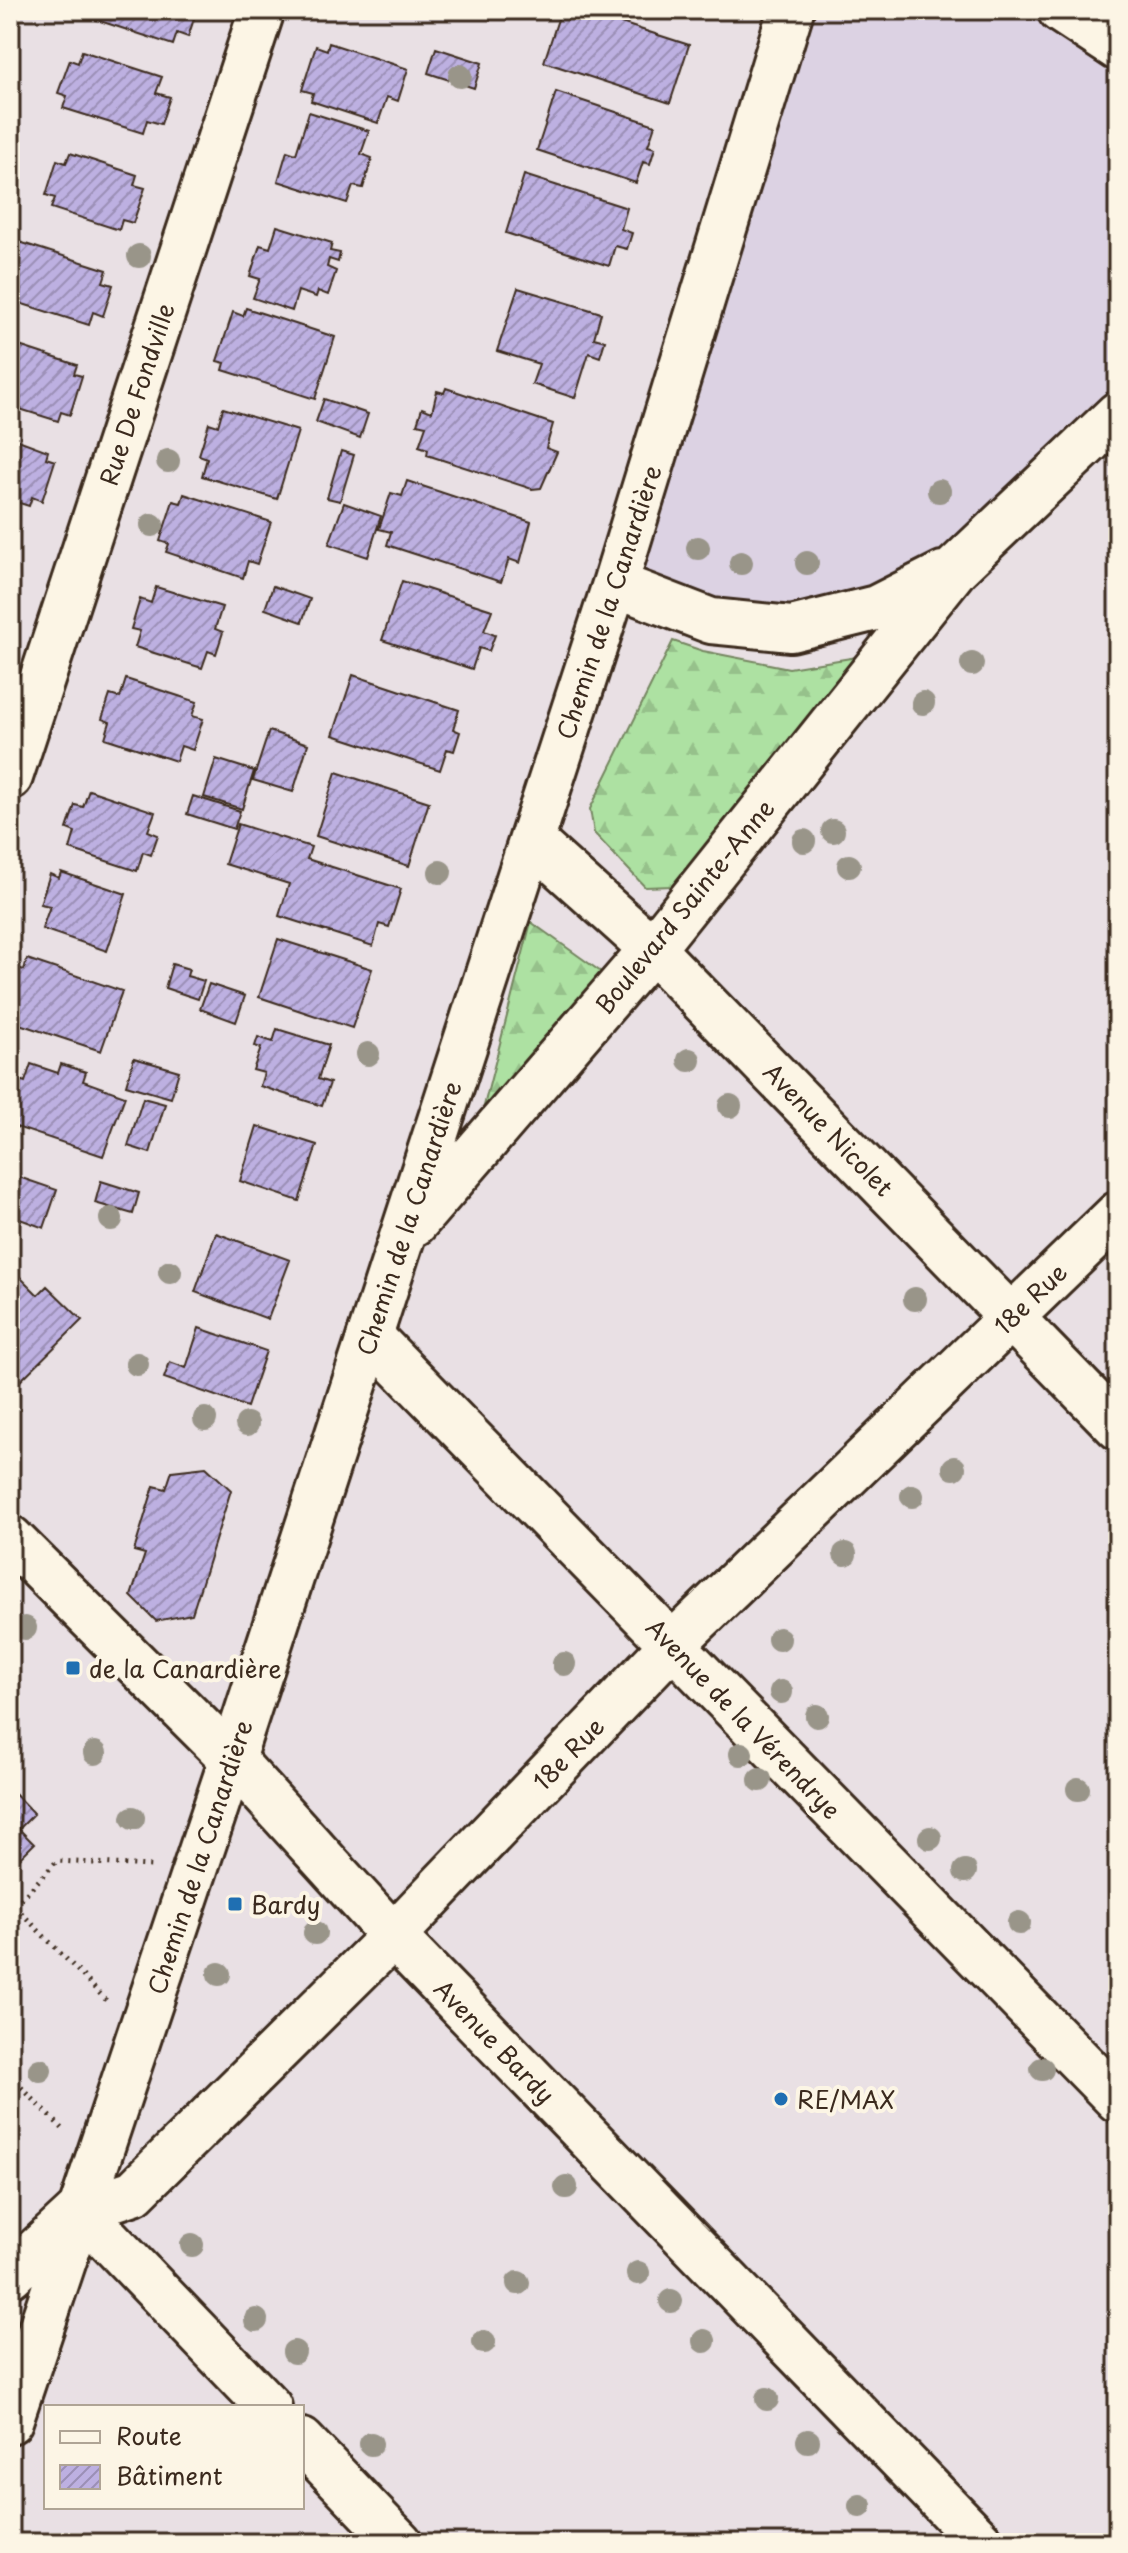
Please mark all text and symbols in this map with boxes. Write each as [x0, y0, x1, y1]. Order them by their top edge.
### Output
street label: Rue De Fondville [90, 298, 182, 490]
street label: Chemin de la Canardière [547, 460, 669, 744]
street label: Boulevard Sainte-Anne [586, 791, 782, 1021]
street label: Avenue Nicolet [756, 1054, 902, 1204]
street label: Chemin de la Canardière [347, 1076, 469, 1360]
street label: 18e Rue [985, 1254, 1075, 1342]
street label: Avenue de la Vérendrye [638, 1610, 850, 1826]
place label: de la Canardière [89, 1650, 282, 1686]
marker: de la Canardière [64, 1659, 82, 1677]
street label: 18e Rue [524, 1708, 612, 1798]
street label: Chemin de la Canardière [138, 1715, 260, 1999]
place label: Bardy [251, 1886, 321, 1922]
marker: Bardy [226, 1895, 244, 1913]
street label: Avenue Bardy [426, 1971, 564, 2111]
place label: RE/MAX [797, 2081, 895, 2117]
marker: RE/MAX [772, 2090, 790, 2108]
legend [44, 2405, 304, 2509]
text: Route [116, 2417, 182, 2453]
text: Bâtiment [116, 2457, 223, 2493]

